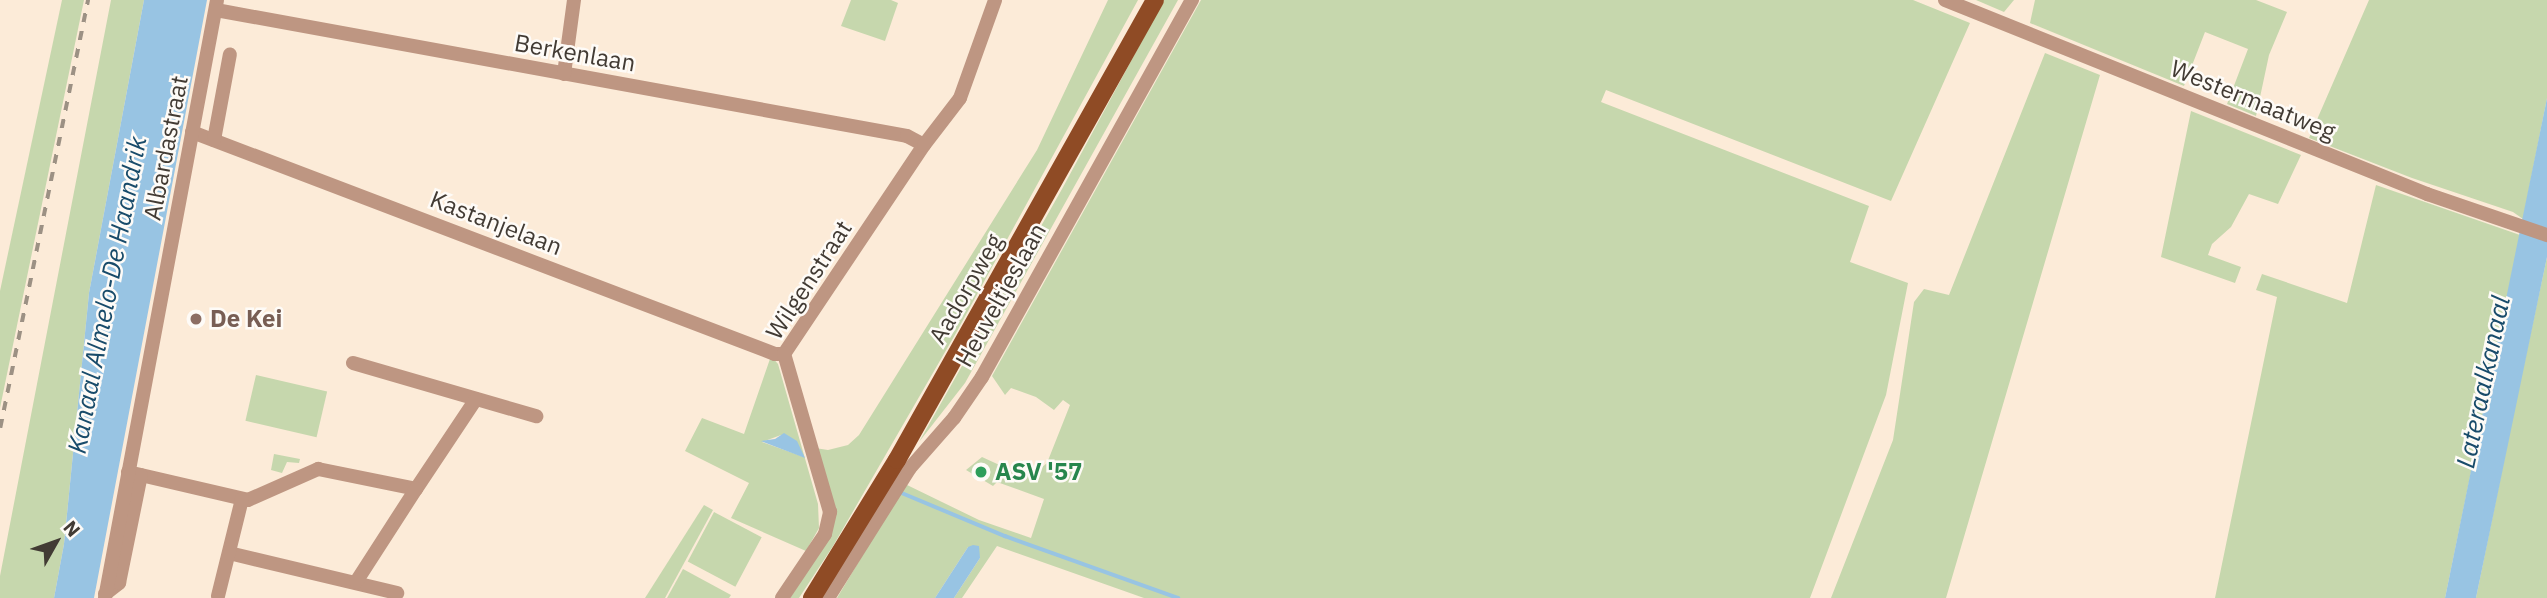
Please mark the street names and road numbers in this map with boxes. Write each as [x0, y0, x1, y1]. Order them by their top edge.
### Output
street label: Berkenlaan [512, 28, 638, 78]
street label: Westermaatweg [2166, 54, 2340, 146]
street label: Albardastraat [138, 73, 194, 223]
street label: Kastanjelaan [426, 185, 566, 261]
street label: Wilgenstraat [760, 215, 858, 345]
street label: Heuveltjeslaan [950, 218, 1052, 372]
street label: Aadorpweg [923, 229, 1009, 349]

